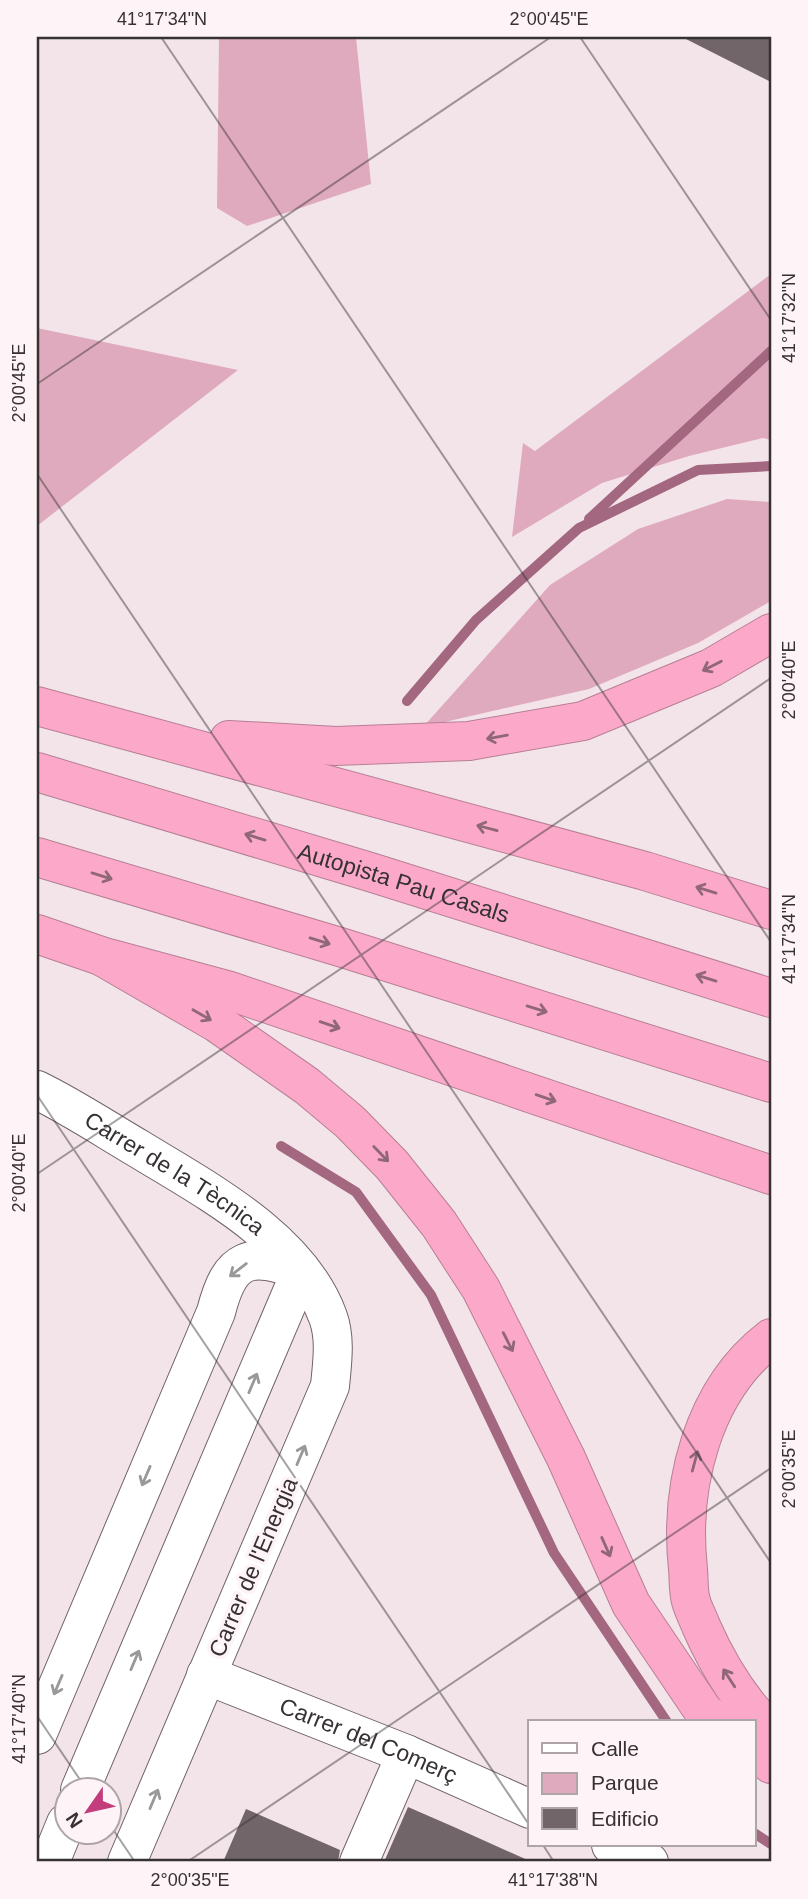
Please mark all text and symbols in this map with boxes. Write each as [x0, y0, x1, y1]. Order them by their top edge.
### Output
text: 41°17'34"N [117, 9, 207, 29]
text: 2°00'45"E [509, 9, 589, 29]
text: 41°17'32"N [779, 273, 799, 363]
text: 2°00'45"E [9, 343, 29, 423]
text: 2°00'40"E [779, 640, 799, 720]
one-way arrow [702, 660, 723, 674]
one-way arrow [486, 731, 509, 744]
one-way arrow [476, 820, 498, 833]
one-way arrow [244, 830, 266, 843]
street label: Autopista Pau Casals [295, 838, 513, 928]
one-way arrow [91, 871, 113, 884]
one-way arrow [695, 882, 717, 895]
text: 41°17'34"N [779, 894, 799, 984]
one-way arrow [309, 936, 331, 949]
one-way arrow [695, 970, 717, 983]
one-way arrow [526, 1004, 548, 1016]
one-way arrow [192, 1008, 212, 1022]
one-way arrow [319, 1020, 341, 1032]
one-way arrow [534, 1093, 556, 1105]
street label: Carrer de la Tècnica [80, 1106, 270, 1240]
text: 2°00'40"E [9, 1133, 29, 1213]
one-way arrow [372, 1145, 389, 1162]
one-way arrow [229, 1262, 247, 1277]
one-way arrow [501, 1331, 515, 1352]
one-way arrow [247, 1373, 260, 1394]
text: 2°00'35"E [779, 1429, 799, 1509]
one-way arrow [295, 1444, 308, 1466]
one-way arrow [689, 1451, 702, 1473]
one-way arrow [139, 1465, 152, 1486]
street label: Carrer de l'Energia [203, 1473, 303, 1661]
one-way arrow [600, 1536, 613, 1557]
one-way arrow [130, 1650, 143, 1671]
one-way arrow [722, 1669, 736, 1689]
text: 41°17'40"N [9, 1674, 29, 1764]
one-way arrow [51, 1674, 64, 1696]
street label: Carrer del Comerç [276, 1692, 461, 1788]
legend [528, 1720, 756, 1846]
text: Calle [591, 1737, 639, 1760]
text: Parque [591, 1771, 659, 1794]
north arrow [52, 1776, 122, 1846]
one-way arrow [148, 1789, 161, 1811]
text: Edificio [591, 1807, 659, 1830]
text: N [62, 1809, 87, 1832]
text: 2°00'35"E [150, 1870, 230, 1890]
text: 41°17'38"N [508, 1870, 598, 1890]

